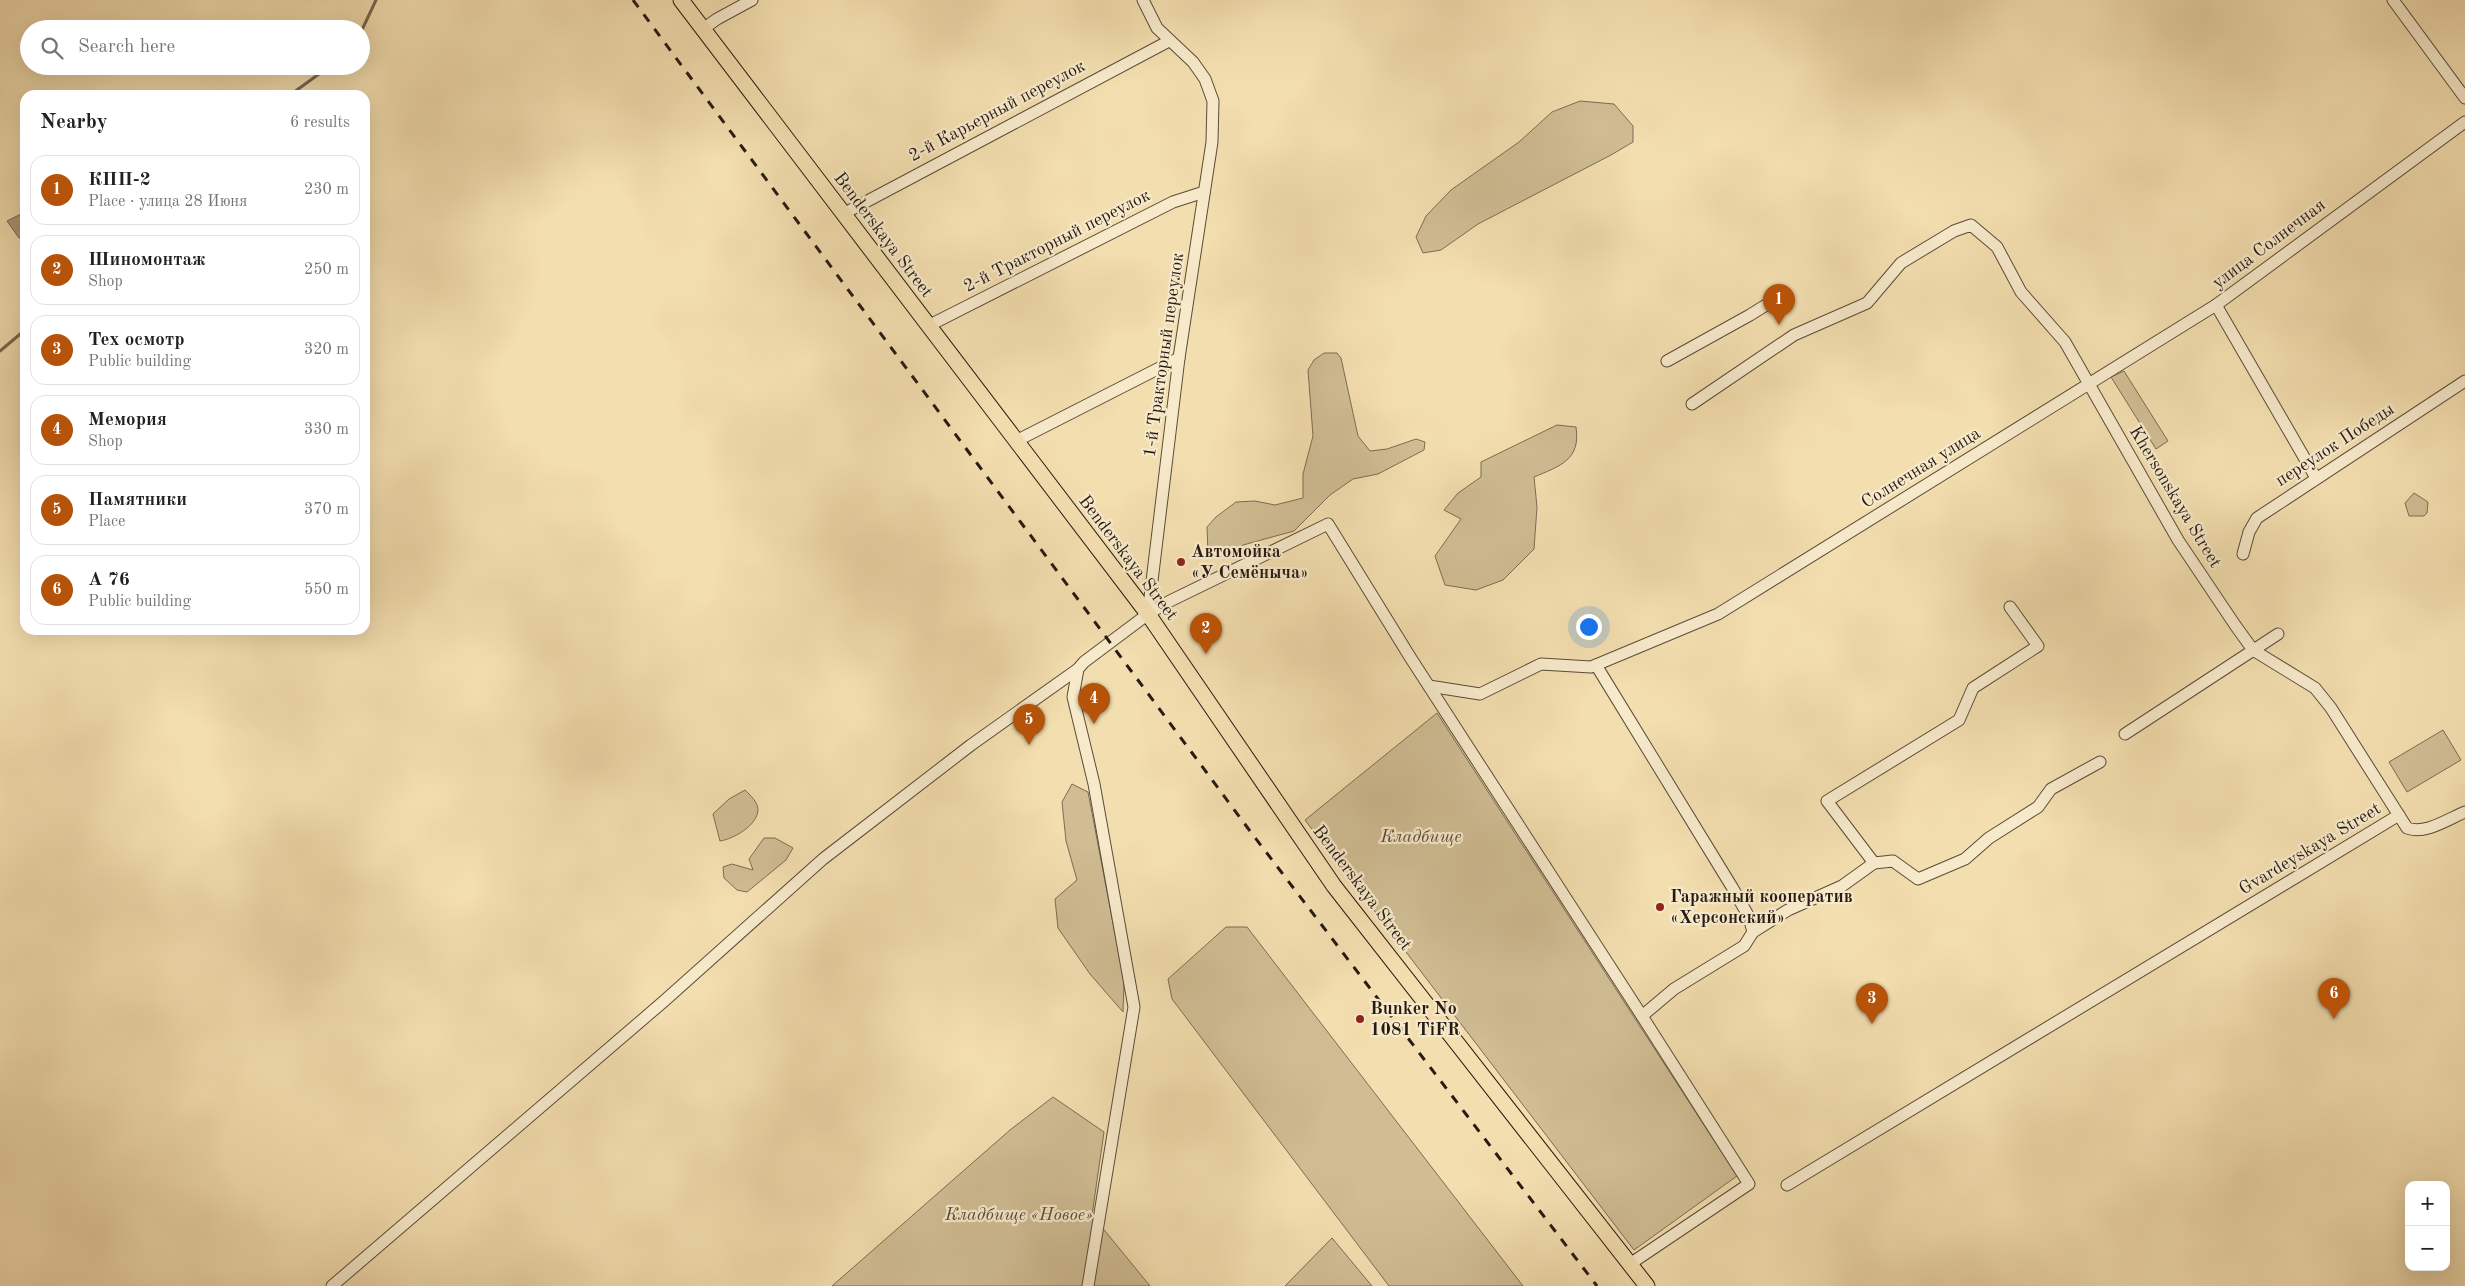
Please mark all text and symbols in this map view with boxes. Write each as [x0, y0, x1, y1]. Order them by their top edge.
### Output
search box [20, 20, 370, 75]
icon: search [38, 34, 66, 62]
text: Search here [78, 38, 175, 57]
street label: 2-й Карьерный переулок [906, 57, 1088, 165]
text: Nearby [40, 112, 108, 133]
text: 6 results [290, 115, 350, 131]
street label: Benderskaya Street [830, 169, 936, 301]
text: КПП-2 [88, 171, 151, 190]
text: 1 [52, 182, 62, 198]
text: 230 m [304, 182, 349, 198]
street label: 2-й Тракторный переулок [961, 186, 1153, 296]
text: Place · улица 28 Июня [88, 194, 247, 210]
street label: улица Солнечная [2209, 196, 2329, 292]
text: Шиномонтаж [88, 251, 206, 270]
street label: 1-й Тракторный переулок [1141, 252, 1187, 458]
text: 2 [52, 262, 62, 278]
text: 250 m [304, 262, 349, 278]
text: Shop [88, 274, 123, 290]
pin: 1 [1763, 284, 1795, 325]
text: Тех осмотр [88, 331, 184, 350]
text: 3 [52, 342, 62, 358]
text: 320 m [304, 342, 349, 358]
text: Public building [88, 354, 191, 370]
street label: переулок Победы [2272, 400, 2398, 490]
text: Мемория [88, 411, 167, 430]
text: 4 [52, 422, 62, 438]
text: 330 m [304, 422, 349, 438]
street label: Khersonskaya Street [2126, 423, 2224, 571]
street label: Солнечная улица [1858, 424, 1984, 512]
text: Shop [88, 434, 123, 450]
text: Памятники [88, 491, 187, 510]
street label: Benderskaya Street [1075, 492, 1181, 624]
text: 5 [52, 502, 62, 518]
text: 370 m [304, 502, 349, 518]
text: Place [88, 514, 125, 530]
place label: Автомойка «У Семёныча» [1191, 543, 1309, 582]
marker: Автомойка «У Семёныча» [1175, 556, 1187, 568]
text: А 76 [88, 571, 130, 590]
text: 6 [52, 582, 62, 598]
text: 550 m [304, 582, 349, 598]
text: Public building [88, 594, 191, 610]
pin: 2 [1190, 613, 1222, 654]
your location [1576, 614, 1602, 640]
pin: 4 [1078, 683, 1110, 724]
pin: 5 [1013, 704, 1045, 745]
street label: Gvardeyskaya Street [2236, 800, 2384, 898]
street label: Benderskaya Street [1309, 822, 1415, 954]
park label: Кладбище [1379, 828, 1462, 846]
place label: Гаражный кооператив «Херсонский» [1670, 888, 1853, 927]
marker: Гаражный кооператив «Херсонский» [1654, 901, 1666, 913]
pin: 6 [2318, 978, 2350, 1019]
pin: 3 [1856, 983, 1888, 1024]
place label: Bunker No 1081 TiFR [1370, 1000, 1460, 1039]
marker: Bunker No 1081 TiFR [1354, 1013, 1366, 1025]
map controls [2405, 1181, 2450, 1271]
button: + [2405, 1181, 2450, 1226]
park label: Кладбище «Новое» [944, 1206, 1093, 1224]
button: − [2405, 1226, 2450, 1271]

